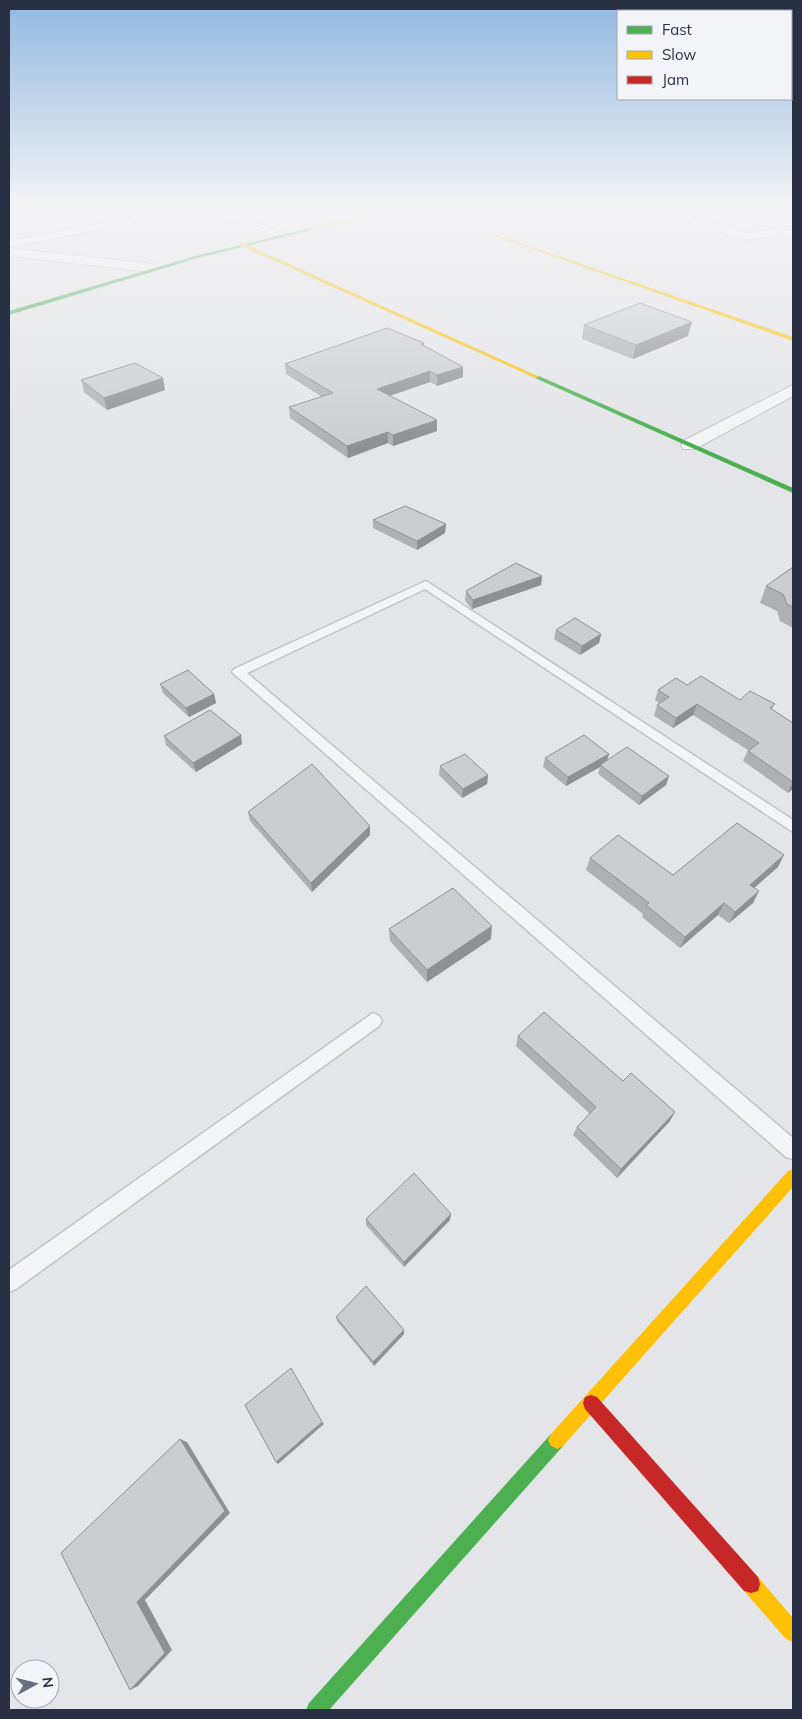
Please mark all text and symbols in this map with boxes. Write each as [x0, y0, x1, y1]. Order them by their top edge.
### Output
legend [617, 10, 792, 100]
text: Fast [662, 20, 692, 39]
text: Slow [662, 45, 696, 64]
text: Jam [662, 70, 689, 89]
north arrow [10, 1659, 60, 1709]
text: N [38, 1676, 57, 1689]

